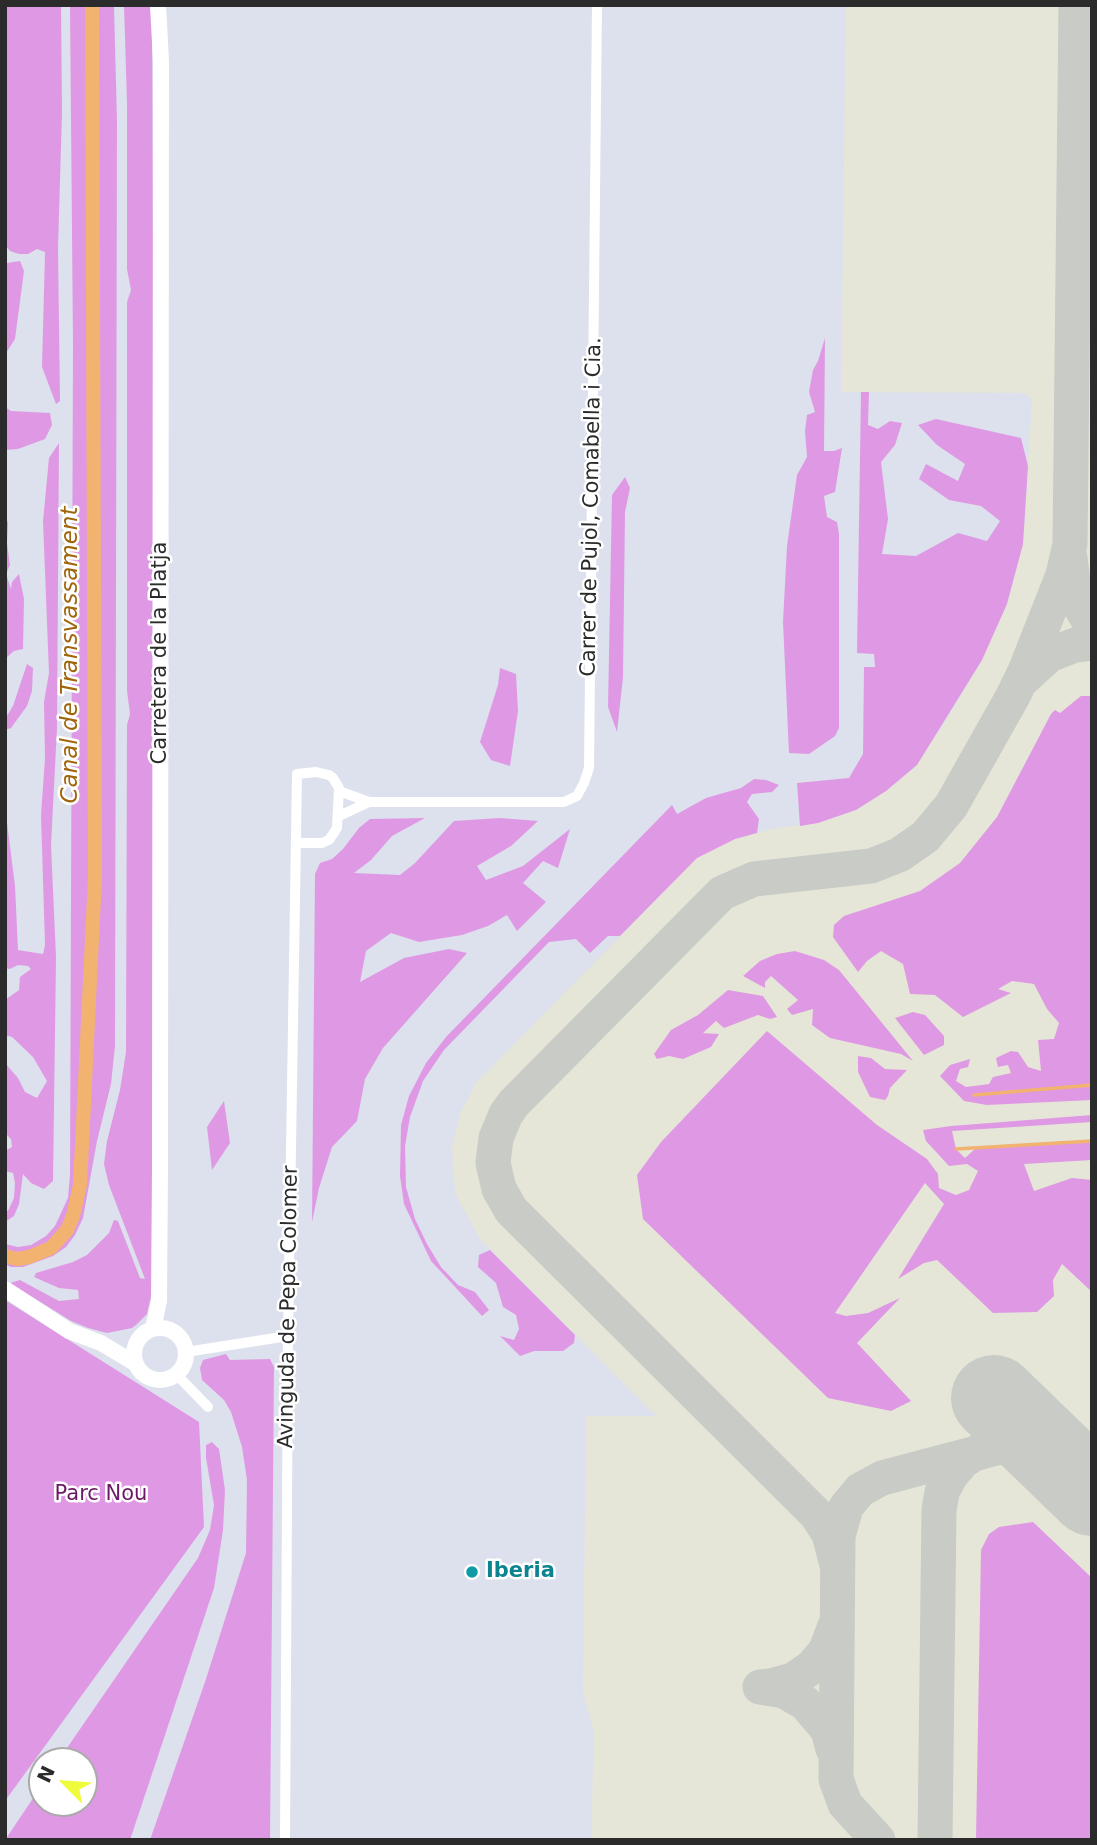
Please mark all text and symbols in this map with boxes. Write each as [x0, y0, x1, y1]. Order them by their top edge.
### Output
street label: Carrer de Pujol, Comabella i Cia. [576, 337, 608, 677]
water label: Canal de Transvassament [57, 507, 85, 803]
street label: Carretera de la Platja [148, 542, 174, 764]
street label: Avinguda de Pepa Colomer [274, 1165, 304, 1449]
park label: Parc Nou [55, 1482, 147, 1508]
place label: Iberia [486, 1559, 555, 1585]
marker: Iberia [464, 1564, 480, 1580]
north arrow [28, 1747, 98, 1817]
text: N [32, 1762, 59, 1786]

